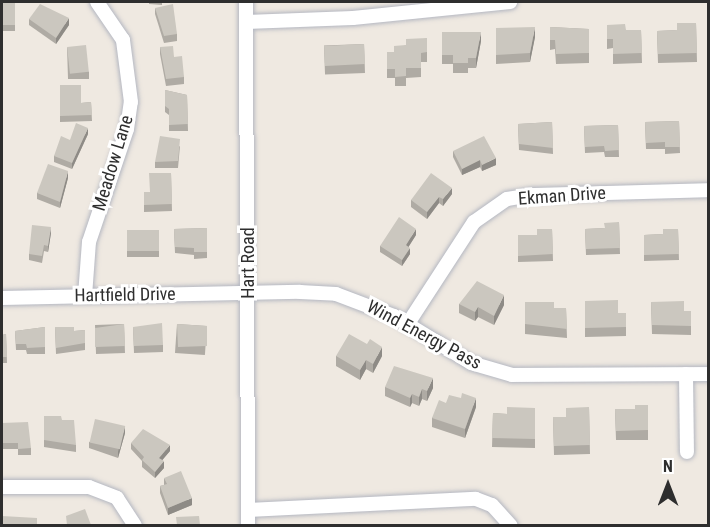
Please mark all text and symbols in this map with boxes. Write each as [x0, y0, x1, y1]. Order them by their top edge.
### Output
street label: Meadow Lane [88, 113, 138, 213]
street label: Ekman Drive [517, 182, 607, 210]
street label: Hart Road [237, 227, 259, 299]
street label: Hartfield Drive [74, 283, 176, 307]
street label: Wind Energy Pass [363, 296, 485, 374]
north arrow [638, 455, 698, 515]
text: N [663, 457, 673, 476]

